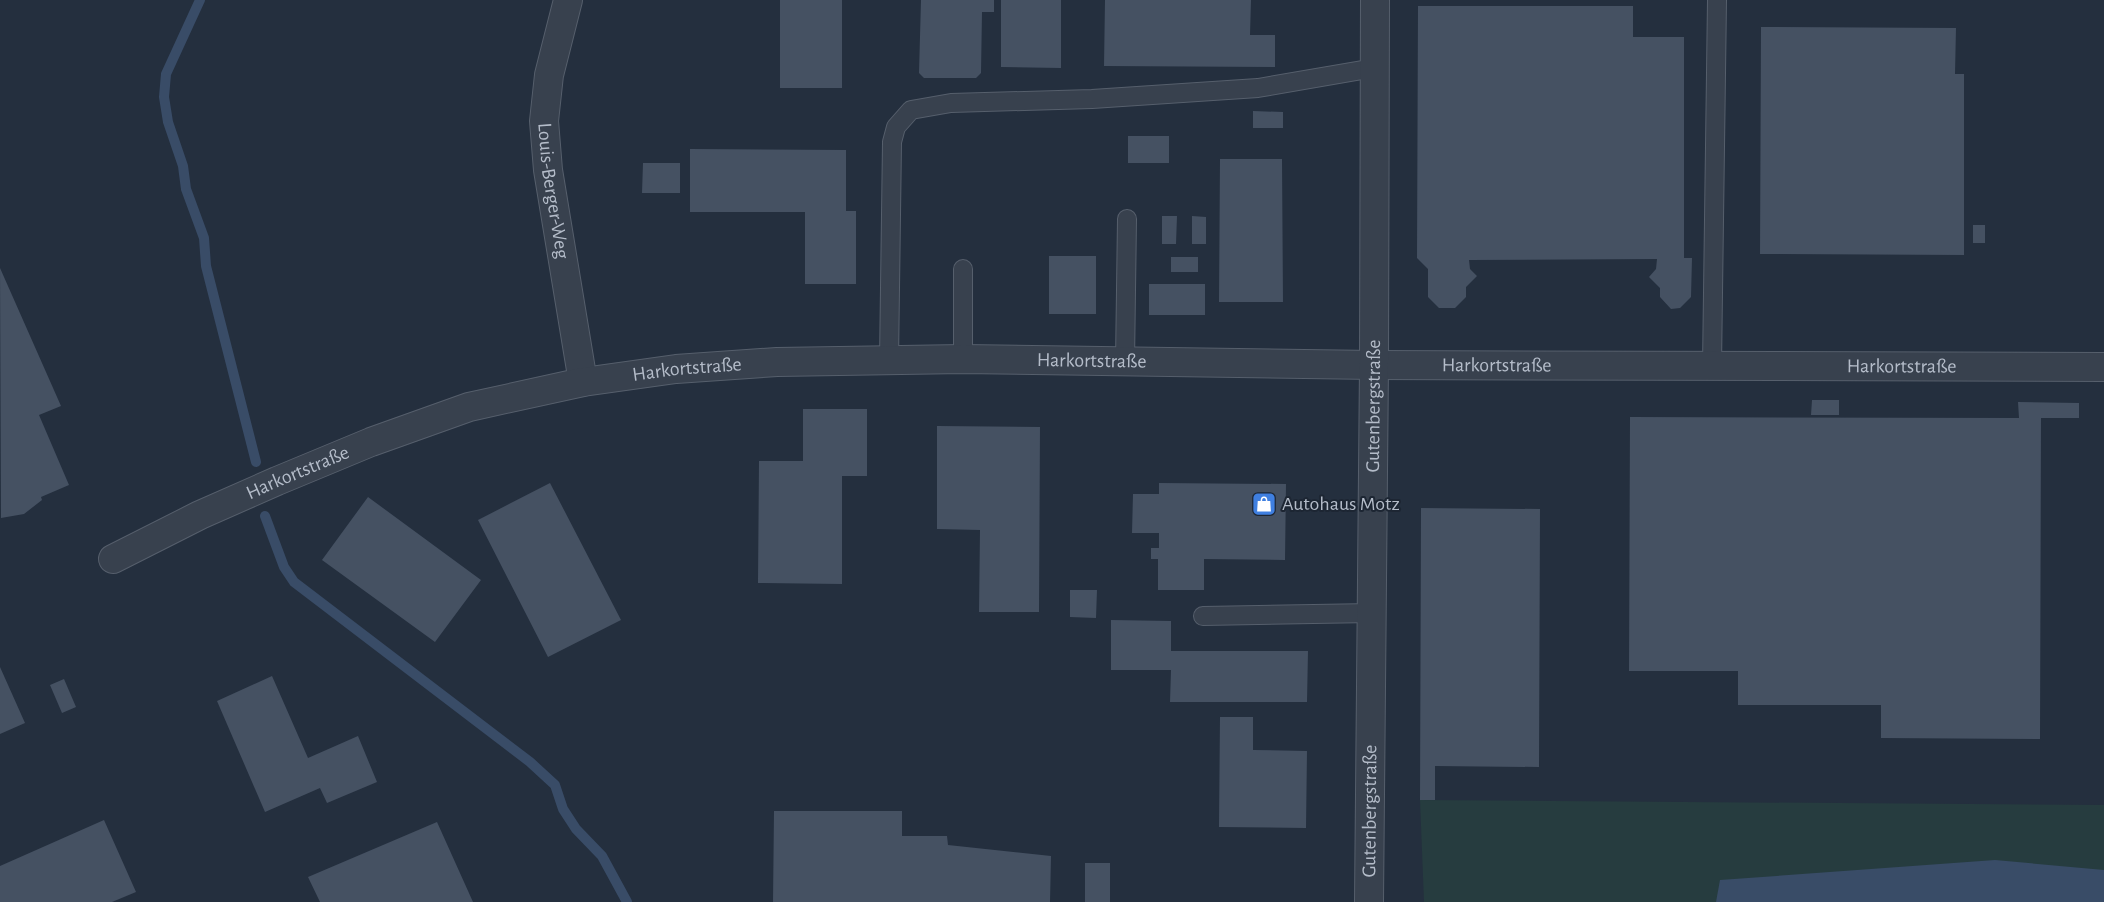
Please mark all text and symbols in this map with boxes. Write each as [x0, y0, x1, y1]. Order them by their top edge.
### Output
street label: Louis-Berger-Weg [534, 122, 573, 260]
street label: Gutenbergstraße [1363, 340, 1384, 473]
street label: Harkortstraße [1037, 350, 1147, 372]
street label: Harkortstraße [631, 354, 742, 385]
street label: Harkortstraße [1442, 355, 1551, 375]
street label: Harkortstraße [1847, 356, 1956, 377]
street label: Harkortstraße [243, 442, 352, 503]
shop icon: Autohaus Motz [1251, 491, 1277, 517]
place label: Autohaus Motz [1282, 494, 1400, 514]
street label: Gutenbergstraße [1359, 744, 1380, 878]

